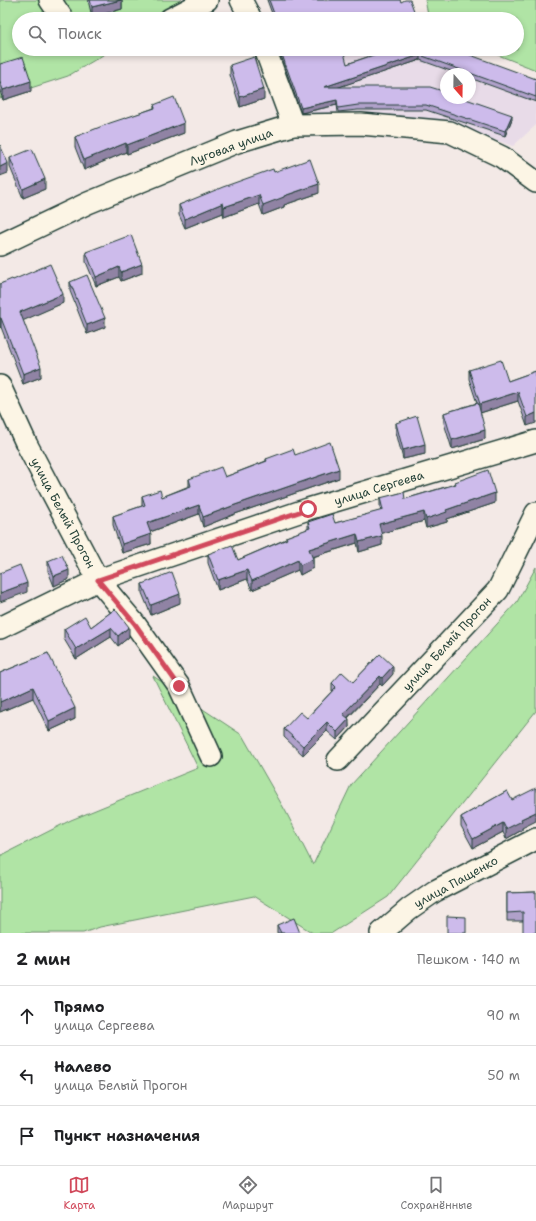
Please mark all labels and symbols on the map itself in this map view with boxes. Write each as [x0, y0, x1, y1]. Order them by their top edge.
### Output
north arrow [440, 68, 476, 104]
street label: Луговая улица [187, 124, 275, 169]
street label: улица Белый Прогон [27, 455, 99, 571]
street label: улица Сергеева [332, 467, 426, 509]
route start [299, 500, 317, 518]
street label: улица Белый Прогон [399, 594, 495, 694]
route end [170, 677, 188, 695]
street label: улица Пащенко [411, 852, 501, 912]

